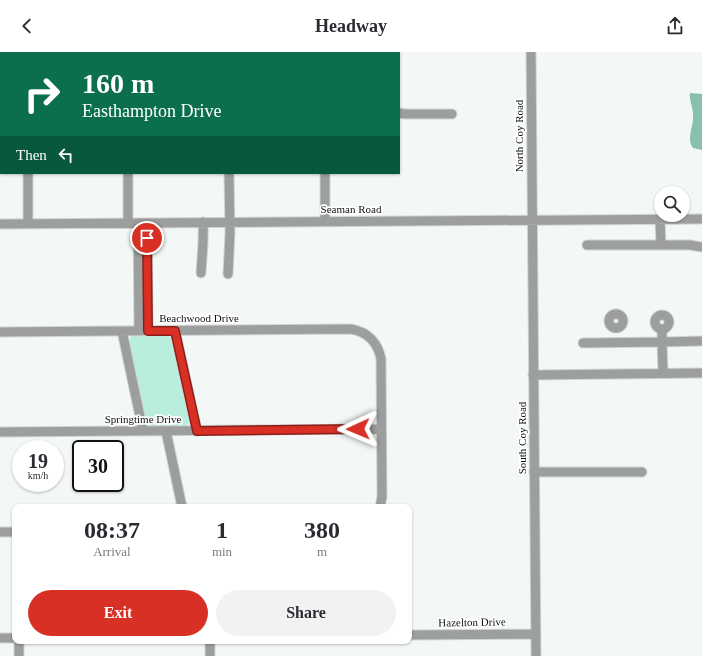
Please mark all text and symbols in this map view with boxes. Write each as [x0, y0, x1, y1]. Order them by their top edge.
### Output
icon: back [16, 15, 38, 37]
icon: share [664, 15, 686, 37]
text: Headway [315, 16, 387, 36]
icon: right [16, 68, 68, 120]
text: 160 m [82, 68, 154, 99]
street label: North Coy Road [513, 99, 525, 172]
text: Easthampton Drive [82, 101, 221, 121]
icon: left [55, 144, 77, 166]
text: Then [16, 147, 47, 163]
map controls [654, 186, 690, 222]
button: search [654, 186, 690, 222]
street label: Seaman Road [321, 203, 382, 215]
pin [130, 221, 164, 255]
icon: arrive [136, 227, 158, 249]
street label: Beachwood Drive [159, 312, 239, 324]
street label: South Coy Road [516, 401, 528, 474]
position arrow [337, 408, 379, 450]
street label: Springtime Drive [105, 413, 181, 425]
speed limit sign: 30 [72, 440, 124, 492]
text: 19 [28, 450, 48, 472]
text: km/h [28, 470, 48, 481]
text: 08:37 [84, 517, 140, 543]
text: 1 [216, 517, 228, 543]
text: 380 [304, 517, 340, 543]
text: Arrival [93, 544, 131, 559]
text: min [212, 544, 232, 559]
text: m [317, 544, 327, 559]
button: Exit [28, 590, 208, 636]
button: Share [216, 590, 396, 636]
street label: Hazelton Drive [438, 615, 506, 629]

